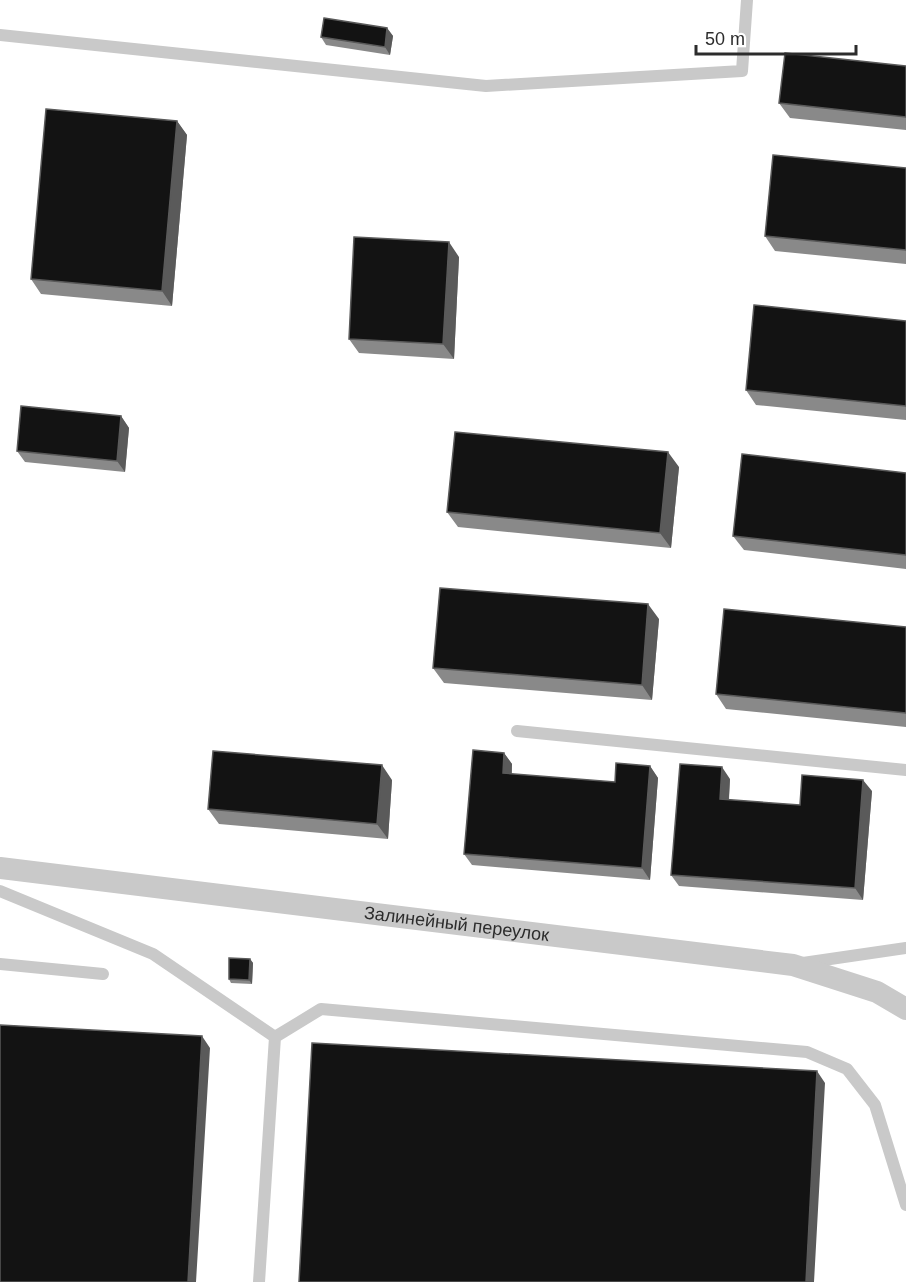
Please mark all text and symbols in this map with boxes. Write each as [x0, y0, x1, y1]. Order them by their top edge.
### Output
scale bar [696, 18, 856, 56]
text: 50 m [705, 29, 745, 49]
street label: Залинейный переулок [363, 903, 550, 945]

